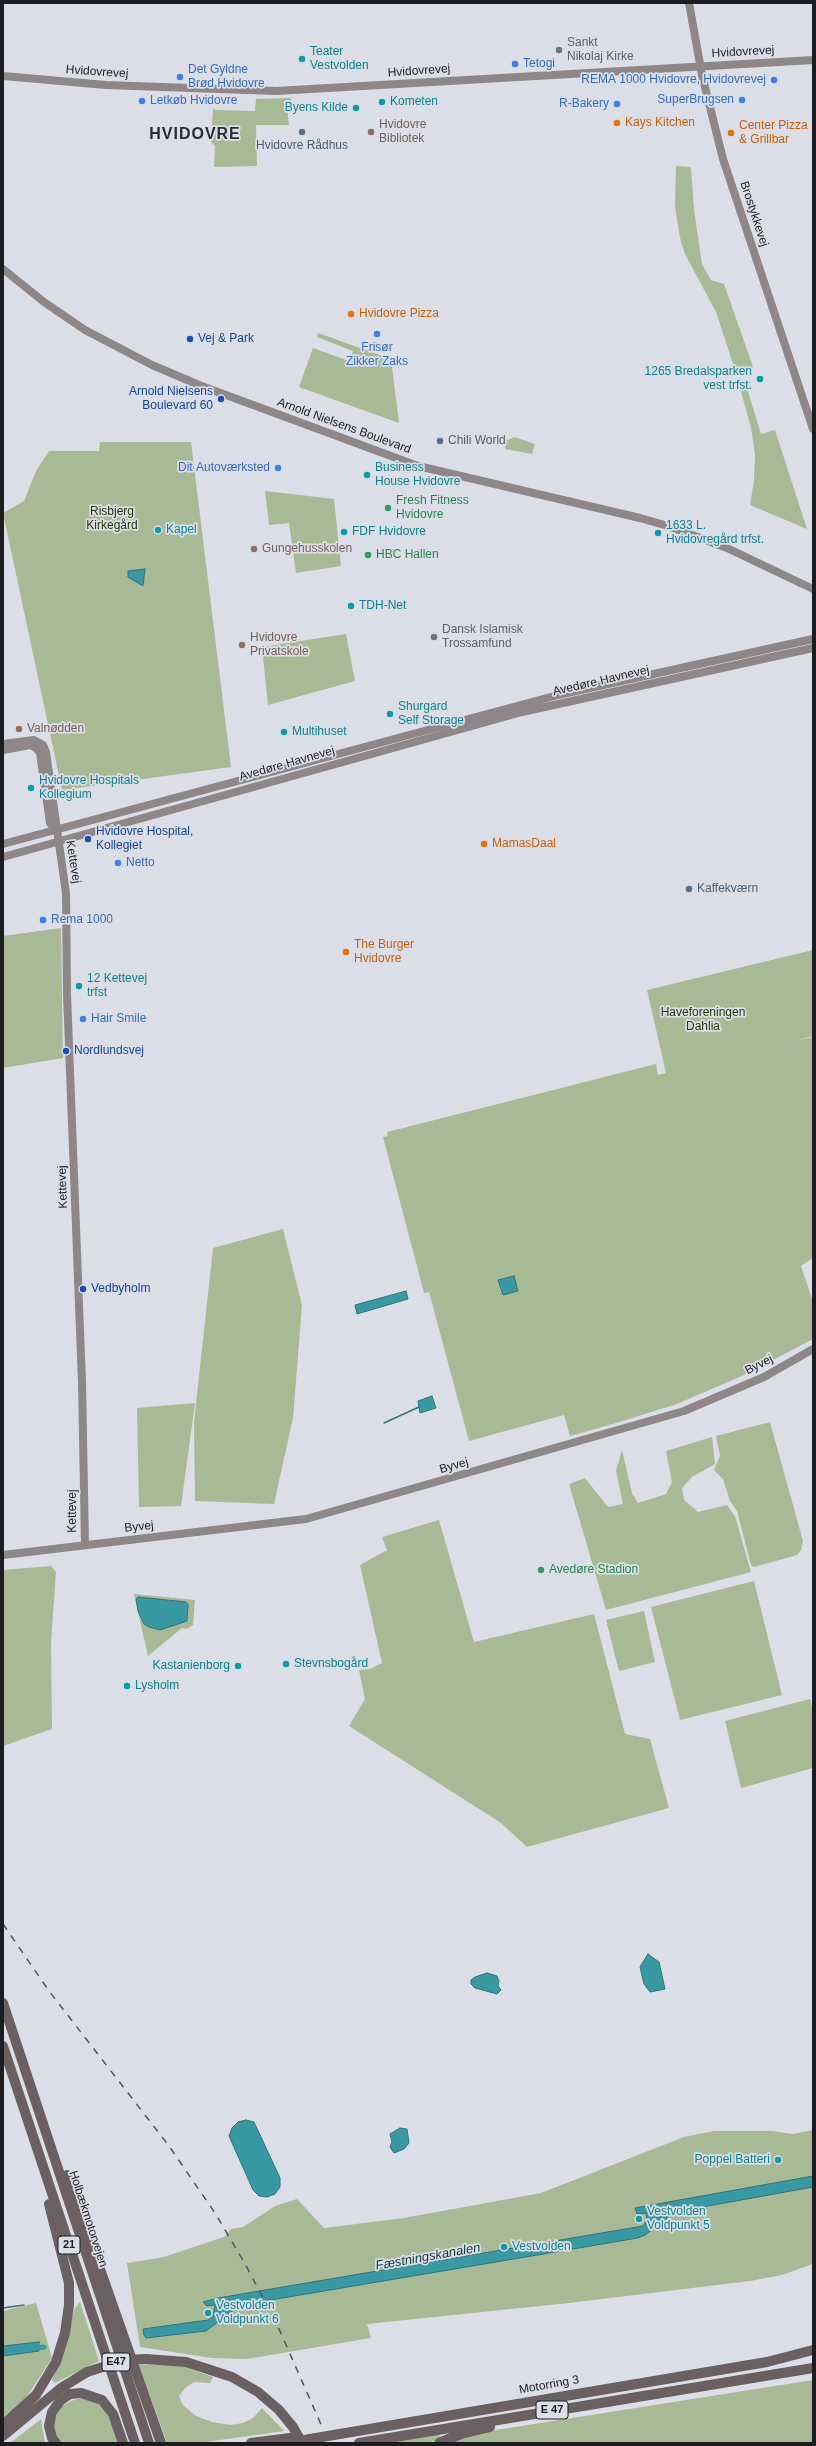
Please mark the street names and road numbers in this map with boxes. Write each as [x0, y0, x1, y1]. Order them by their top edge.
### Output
street label: Hvidovrevej [711, 43, 775, 61]
street label: Hvidovrevej [387, 62, 451, 80]
street label: Hvidovrevej [65, 63, 129, 81]
street label: Brostykkevej [737, 179, 771, 249]
street label: Arnold Nielsens Boulevard [275, 395, 413, 457]
street label: Avedøre Havnevej [551, 663, 651, 699]
street label: Avedøre Havnevej [238, 744, 336, 784]
street label: Kettevej [62, 839, 84, 885]
street label: Kettevej [55, 1165, 71, 1209]
street label: Byvej [743, 1352, 775, 1378]
street label: Byvej [438, 1455, 470, 1477]
street label: Kettevej [66, 1489, 80, 1533]
street label: Byvej [124, 1518, 154, 1536]
street label: Holbækmotorvejen [66, 2169, 110, 2269]
road number: 21 [58, 2236, 80, 2254]
road number: E47 [102, 2353, 130, 2371]
street label: Motorring 3 [518, 2373, 580, 2397]
road number: E 47 [536, 2401, 568, 2419]

